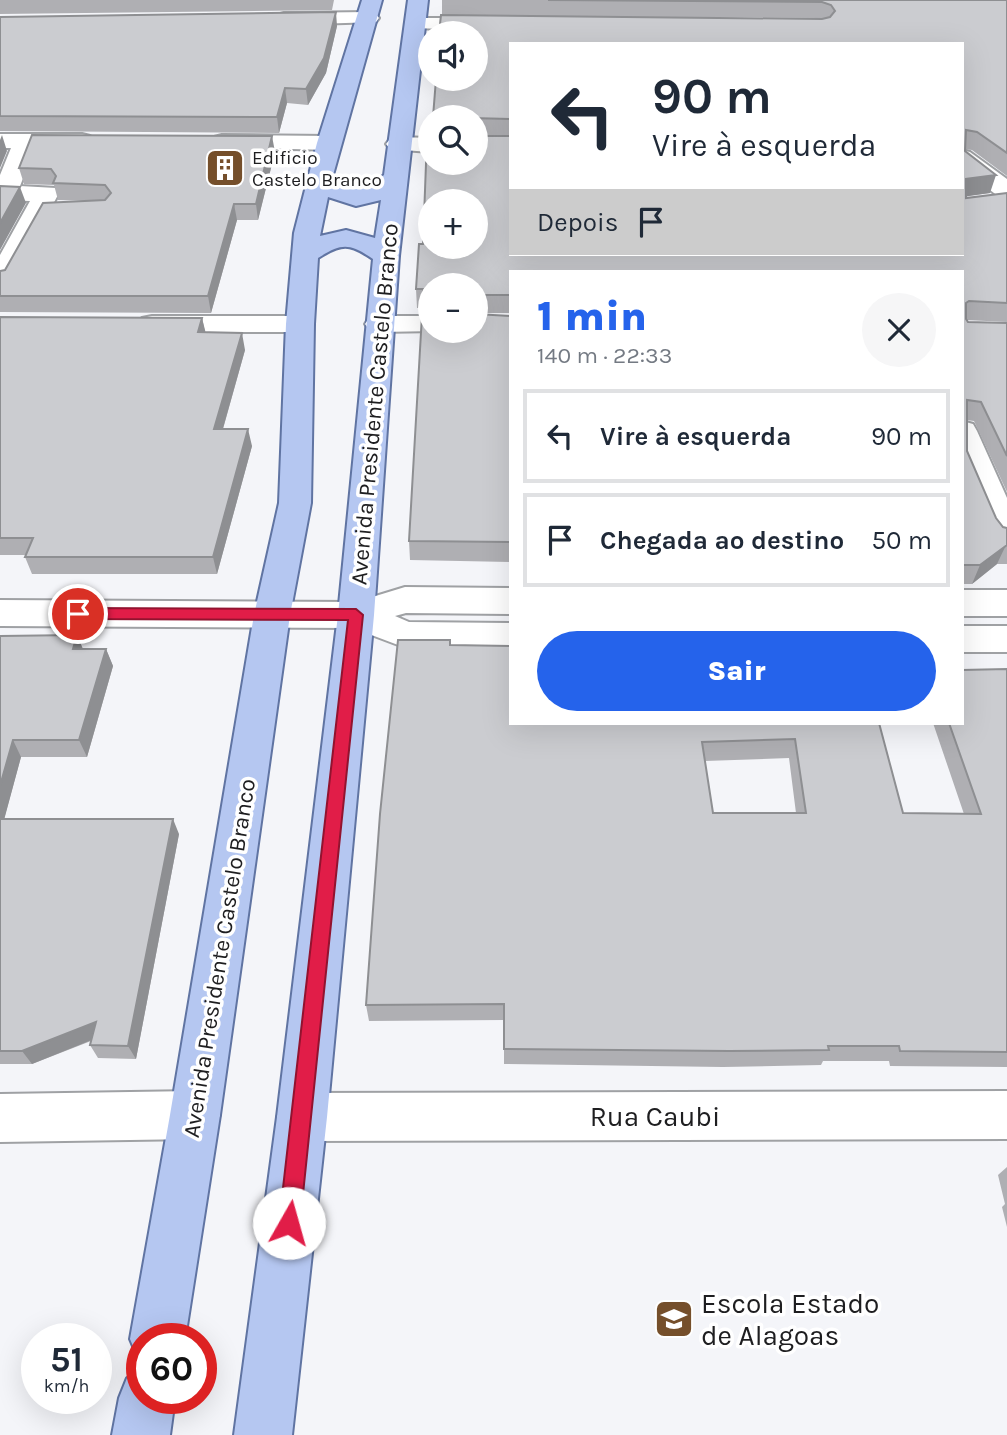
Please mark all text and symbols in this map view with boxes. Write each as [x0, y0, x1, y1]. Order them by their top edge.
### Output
map controls [418, 21, 488, 343]
button: sound [418, 21, 488, 91]
text: 90 m [652, 68, 772, 125]
icon: left [537, 70, 628, 161]
button: search [418, 105, 488, 175]
text: Vire à esquerda [652, 127, 876, 164]
building icon: Edificio Castelo Branco [204, 147, 246, 189]
place label: Edificio Castelo Branco [252, 147, 382, 191]
button: + [418, 189, 488, 259]
icon: arrive [632, 203, 670, 241]
text: Depois [537, 207, 618, 238]
street label: Avenida Presidente Castelo Branco [345, 222, 404, 586]
button: − [418, 273, 488, 343]
text: 1 min [537, 291, 647, 341]
button: close [862, 293, 936, 367]
text: 140 m · 22:33 [537, 342, 672, 369]
icon: left [541, 417, 579, 455]
text: Vire à esquerda [600, 421, 791, 452]
text: 90 m [871, 421, 932, 452]
icon: arrive [541, 521, 579, 559]
text: Chegada ao destino [600, 525, 844, 556]
text: 50 m [871, 525, 932, 556]
pin [48, 584, 108, 644]
icon: arrive [59, 595, 97, 633]
button: Sair [537, 631, 936, 711]
street label: Avenida Presidente Castelo Branco [178, 777, 261, 1139]
street label: Rua Caubi [590, 1100, 720, 1133]
position arrow [252, 1186, 326, 1260]
place label: Escola Estado de Alagoas [701, 1287, 879, 1352]
school or university icon: Escola Estado de Alagoas [653, 1298, 695, 1340]
speed limit sign: 60 [126, 1323, 217, 1414]
text: 51 [50, 1339, 83, 1380]
text: km/h [44, 1375, 89, 1397]

